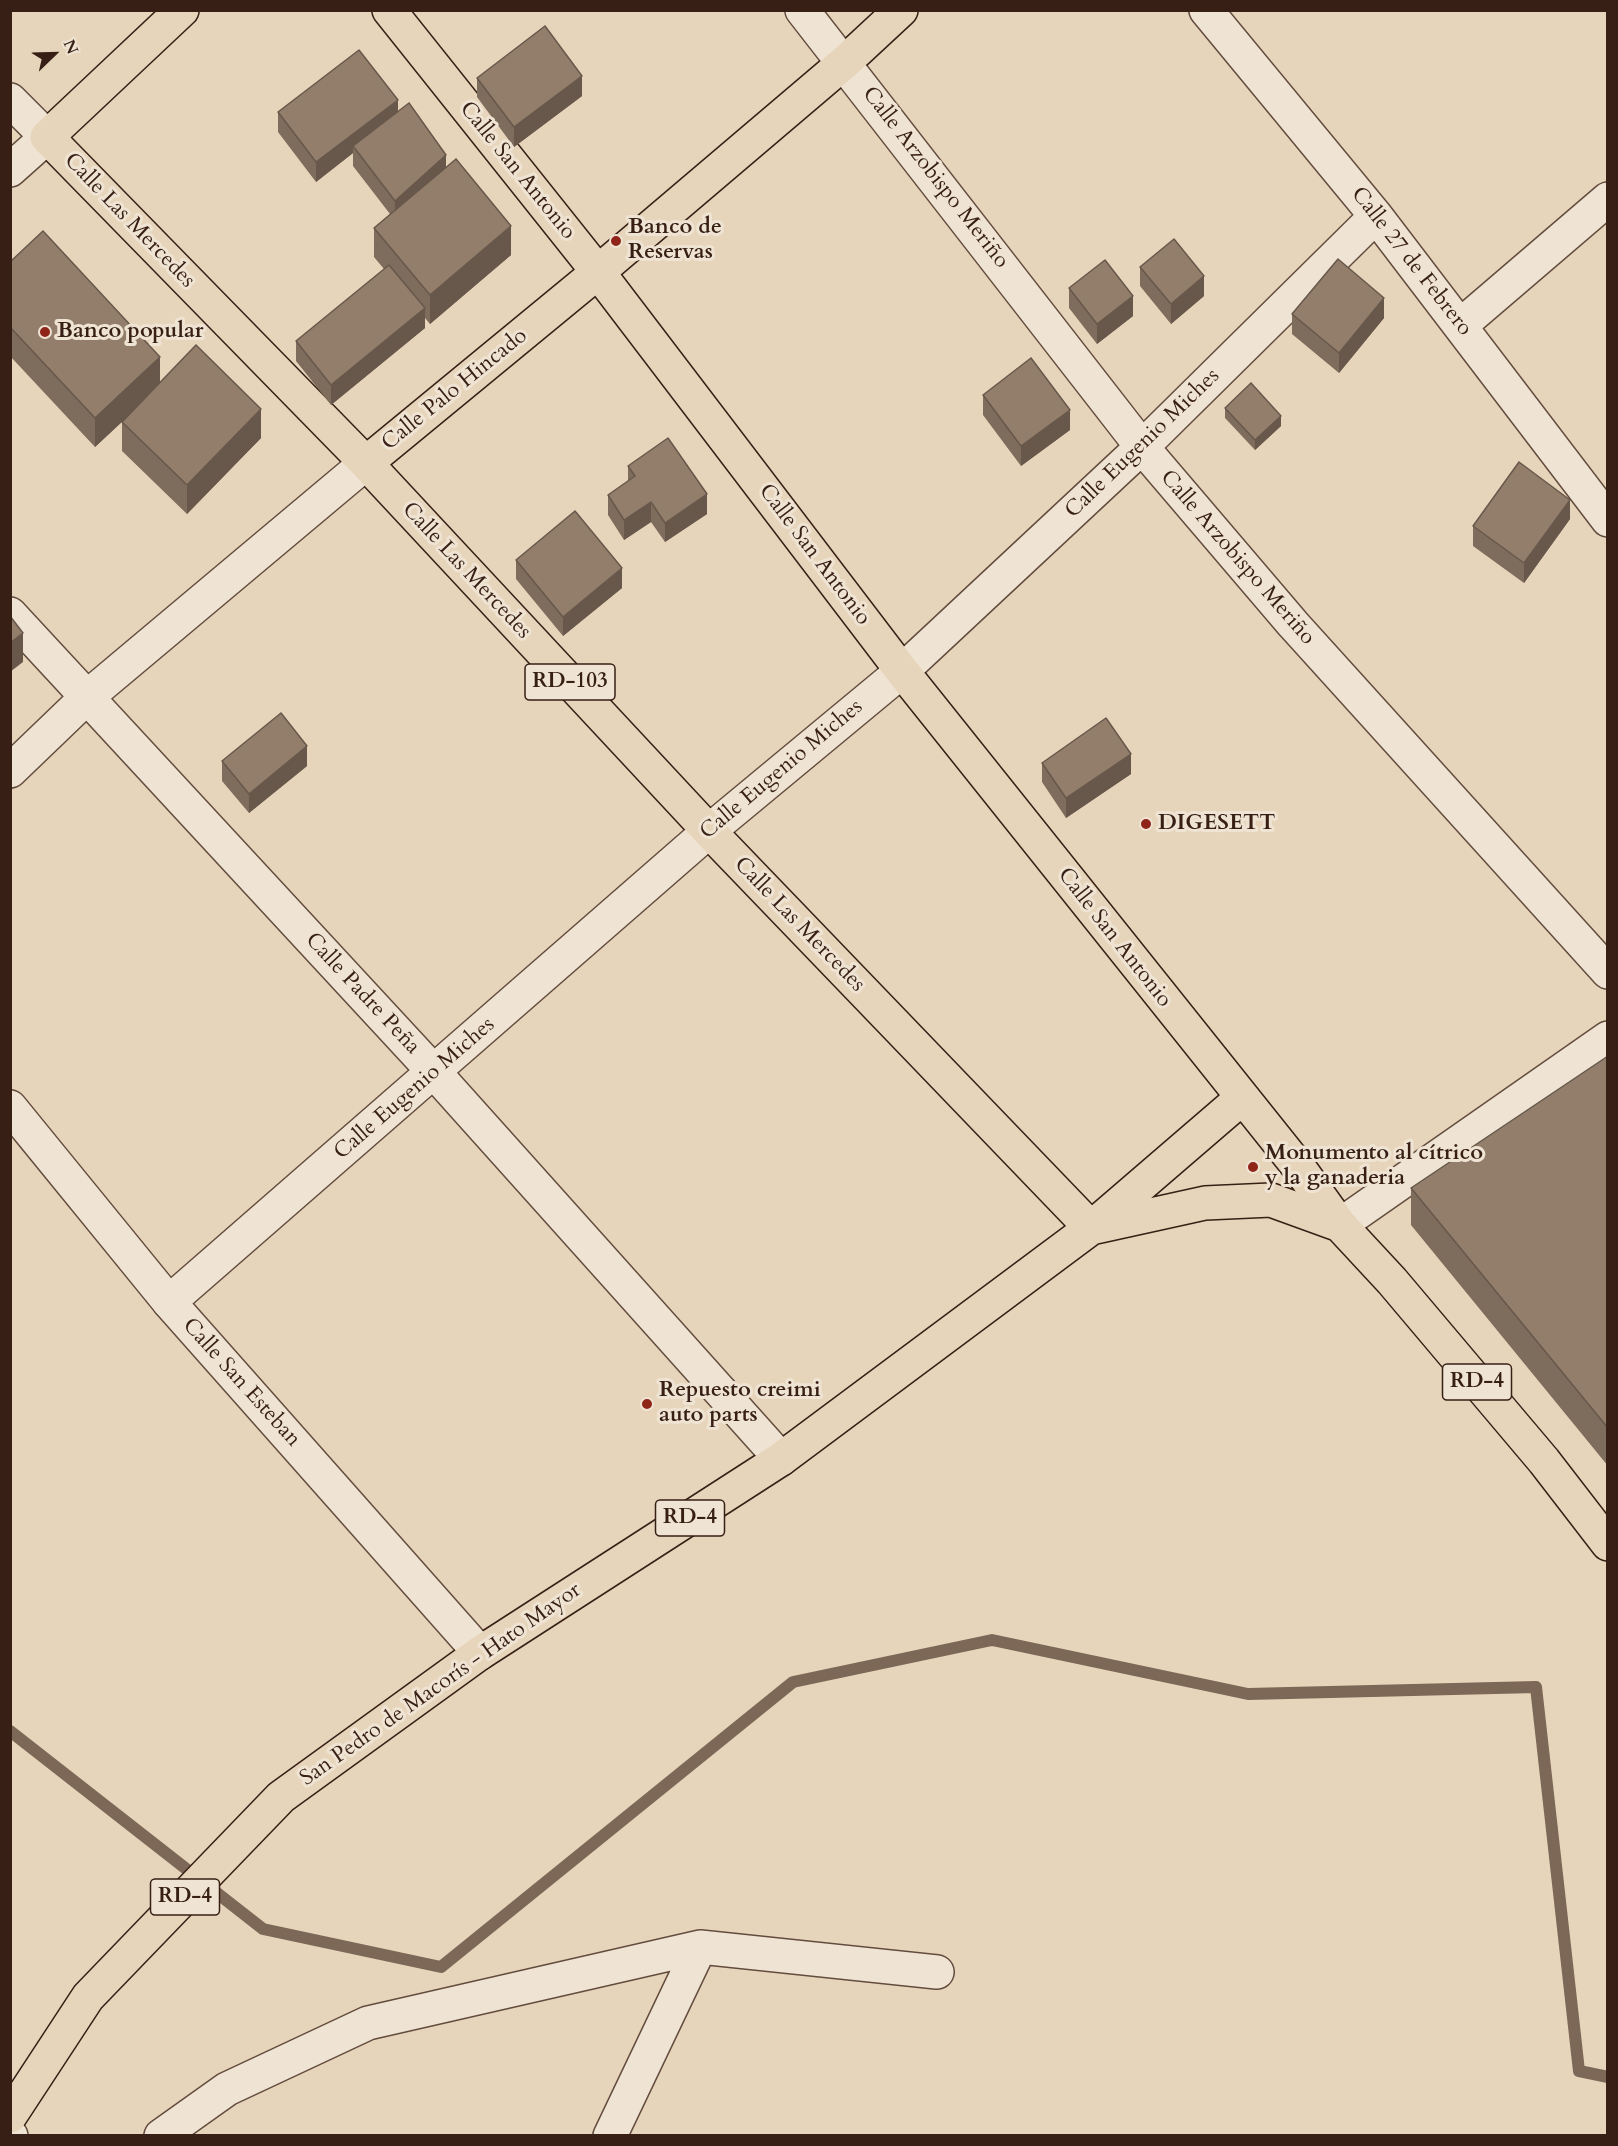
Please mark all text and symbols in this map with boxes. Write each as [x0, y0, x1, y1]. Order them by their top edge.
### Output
north arrow [24, 24, 84, 84]
text: N [58, 36, 83, 58]
street label: Calle Arzobispo Meriño [856, 82, 1014, 274]
street label: Calle San Antonio [453, 97, 581, 245]
street label: Calle Las Mercedes [58, 148, 200, 294]
street label: Calle 27 de Febrero [1345, 182, 1477, 342]
place label: Banco de Reservas [628, 215, 722, 266]
marker: Banco de Reservas [609, 234, 623, 248]
place label: Banco popular [57, 319, 204, 345]
street label: Calle Palo Hincado [377, 323, 533, 457]
marker: Banco popular [38, 325, 52, 339]
street label: Calle Eugenio Miches [1060, 364, 1226, 524]
street label: Calle Arzobispo Meriño [1154, 465, 1320, 651]
street label: Calle San Antonio [752, 479, 876, 631]
street label: Calle Las Mercedes [396, 497, 536, 645]
road number: RD-103 [525, 664, 615, 700]
street label: Calle Eugenio Miches [695, 694, 869, 846]
place label: DIGESETT [1158, 811, 1275, 837]
marker: DIGESETT [1139, 817, 1153, 831]
street label: Calle Las Mercedes [728, 852, 870, 998]
street label: Calle San Antonio [1051, 863, 1177, 1013]
street label: Calle Padre Peña [299, 928, 425, 1060]
street label: Calle Eugenio Miches [329, 1012, 501, 1166]
place label: Monumento al cítrico y la ganaderia [1265, 1141, 1483, 1192]
marker: Monumento al cítrico y la ganaderia [1246, 1160, 1260, 1174]
street label: Calle San Esteban [176, 1313, 306, 1453]
road number: RD-4 [1442, 1364, 1512, 1400]
place label: Repuesto creimi auto parts [659, 1378, 821, 1430]
marker: Repuesto creimi auto parts [640, 1397, 654, 1411]
road number: RD-4 [656, 1500, 724, 1536]
street label: San Pedro de Macorís - Hato Mayor [295, 1578, 587, 1792]
road number: RD-4 [150, 1879, 219, 1915]

